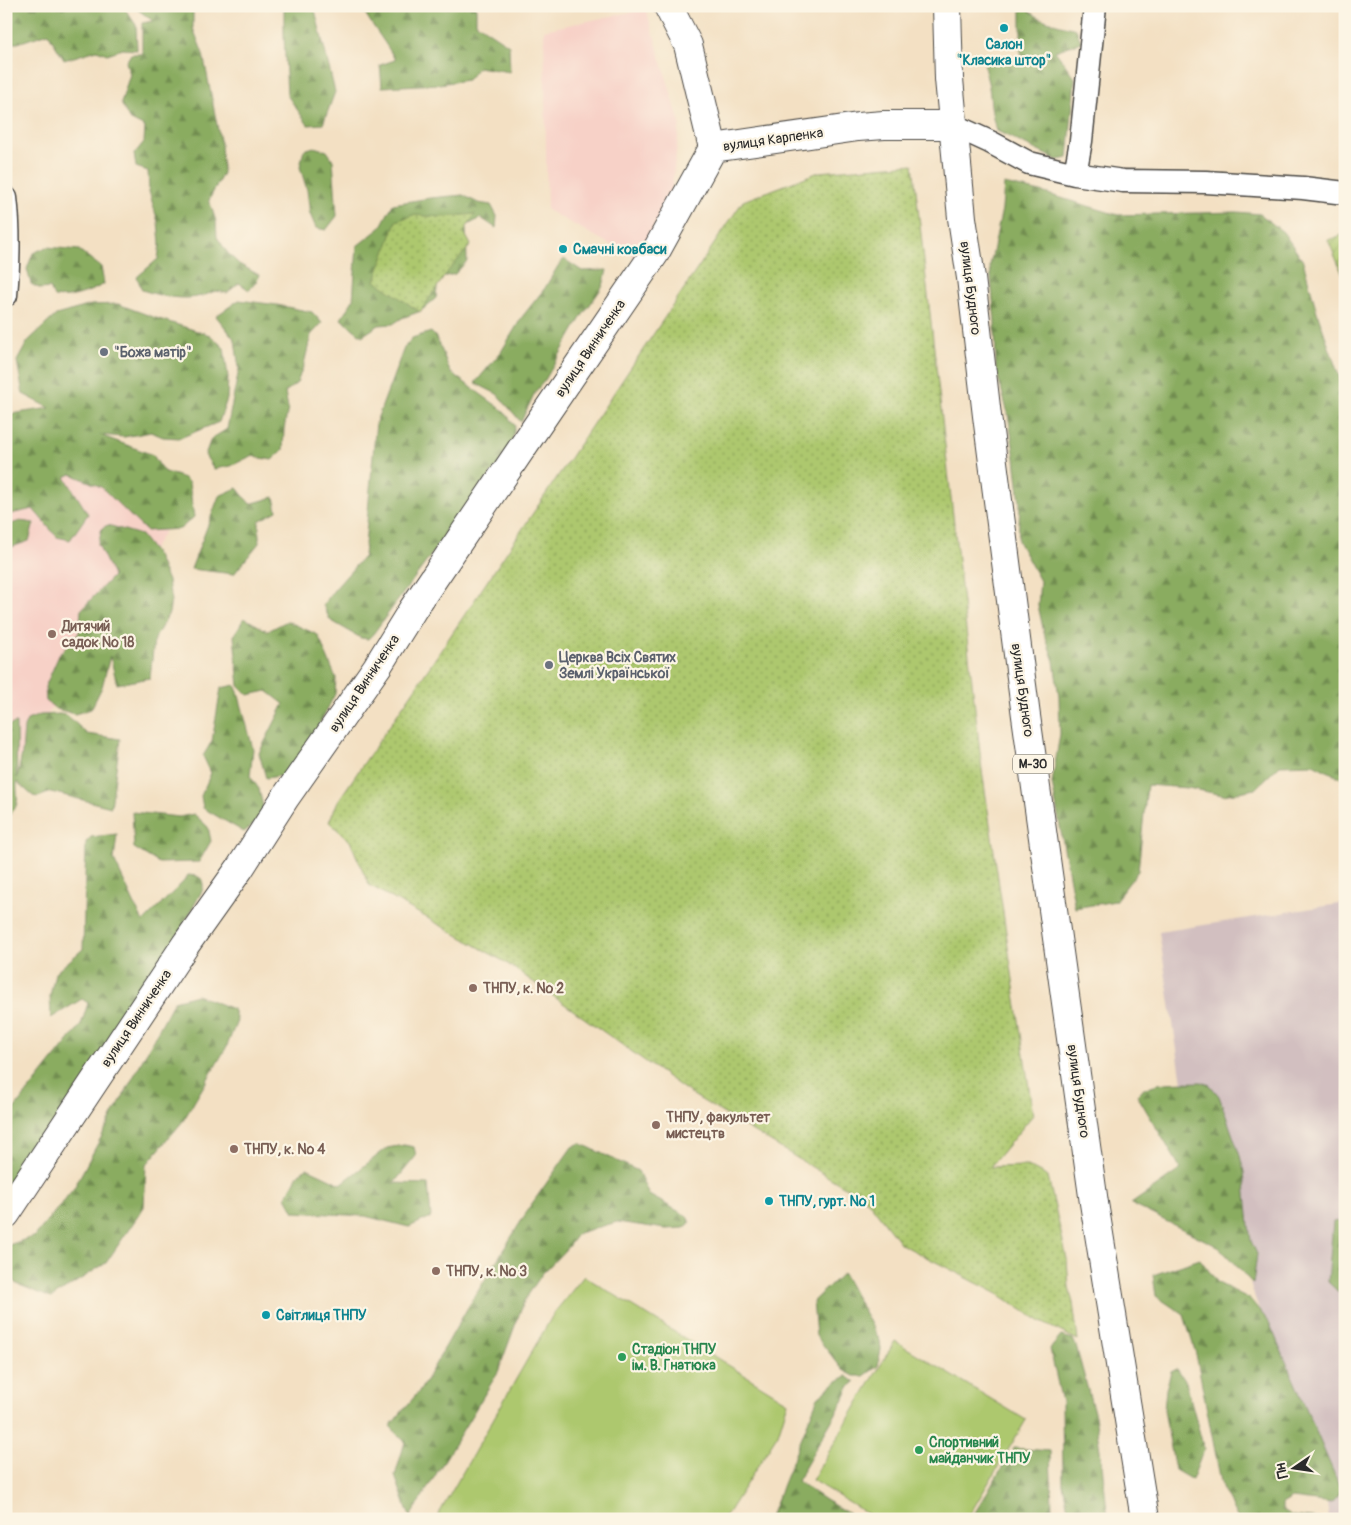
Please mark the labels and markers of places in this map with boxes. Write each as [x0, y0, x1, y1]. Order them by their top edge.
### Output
marker: Салон "Класика штор" [998, 22, 1010, 34]
place label: Салон "Класика штор" [957, 36, 1051, 69]
place label: Смачні ковбаси [573, 241, 667, 258]
marker: Смачні ковбаси [557, 243, 569, 255]
place label: "Божа матір" [114, 344, 192, 361]
marker: "Божа матір" [98, 346, 110, 358]
place label: Дитячий садок № 18 [61, 618, 134, 651]
marker: Дитячий садок № 18 [46, 628, 58, 640]
place label: Церква Всіх Святих Землі Української [559, 649, 676, 682]
marker: Церква Всіх Святих Землі Української [543, 659, 555, 671]
place label: ТНПУ, к. № 2 [482, 980, 564, 997]
marker: ТНПУ, к. № 2 [467, 982, 479, 994]
place label: ТНПУ, факультет мистецтв [665, 1109, 771, 1142]
marker: ТНПУ, факультет мистецтв [650, 1119, 662, 1131]
place label: ТНПУ, к. № 4 [243, 1141, 326, 1158]
marker: ТНПУ, к. № 4 [228, 1143, 240, 1155]
place label: ТНПУ, гурт. № 1 [778, 1193, 875, 1210]
marker: ТНПУ, гурт. № 1 [763, 1195, 775, 1207]
place label: ТНПУ, к. № 3 [445, 1263, 527, 1280]
marker: ТНПУ, к. № 3 [430, 1265, 442, 1277]
place label: Світлиця ТНПУ [276, 1307, 367, 1324]
marker: Світлиця ТНПУ [260, 1309, 272, 1321]
place label: Стадіон ТНПУ ім. В. Гнатюка [632, 1341, 717, 1374]
marker: Стадіон ТНПУ ім. В. Гнатюка [616, 1351, 628, 1363]
place label: Спортивний майданчик ТНПУ [929, 1434, 1031, 1467]
marker: Спортивний майданчик ТНПУ [913, 1444, 925, 1456]

